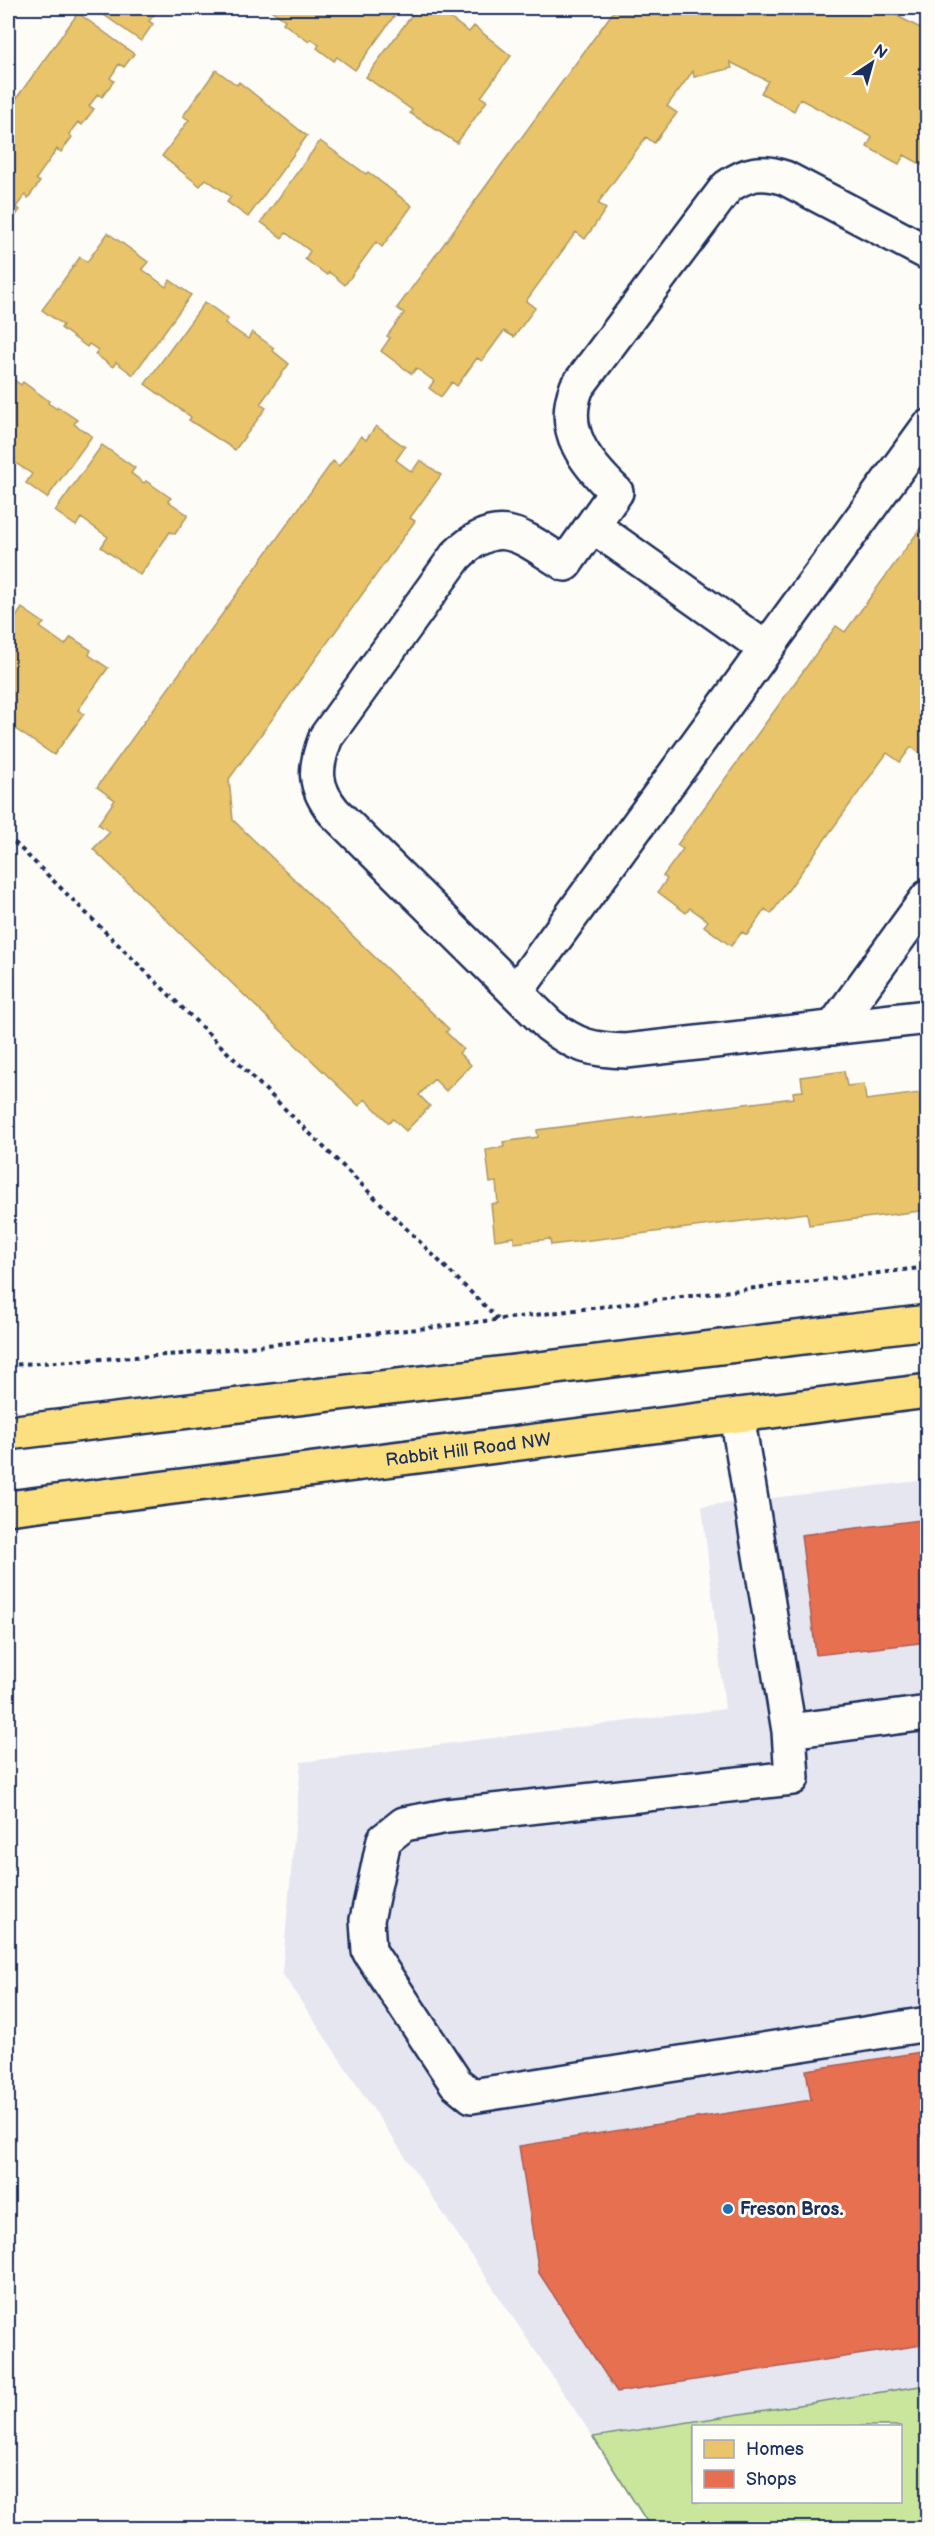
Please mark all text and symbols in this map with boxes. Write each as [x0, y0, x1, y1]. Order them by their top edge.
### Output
north arrow [842, 33, 902, 93]
text: N [869, 41, 890, 63]
street label: Rabbit Hill Road NW [384, 1429, 553, 1471]
place label: Freson Bros. [740, 2199, 843, 2220]
marker: Freson Bros. [721, 2202, 735, 2216]
legend [692, 2425, 902, 2503]
text: Homes [746, 2439, 804, 2460]
text: Shops [746, 2469, 797, 2490]

